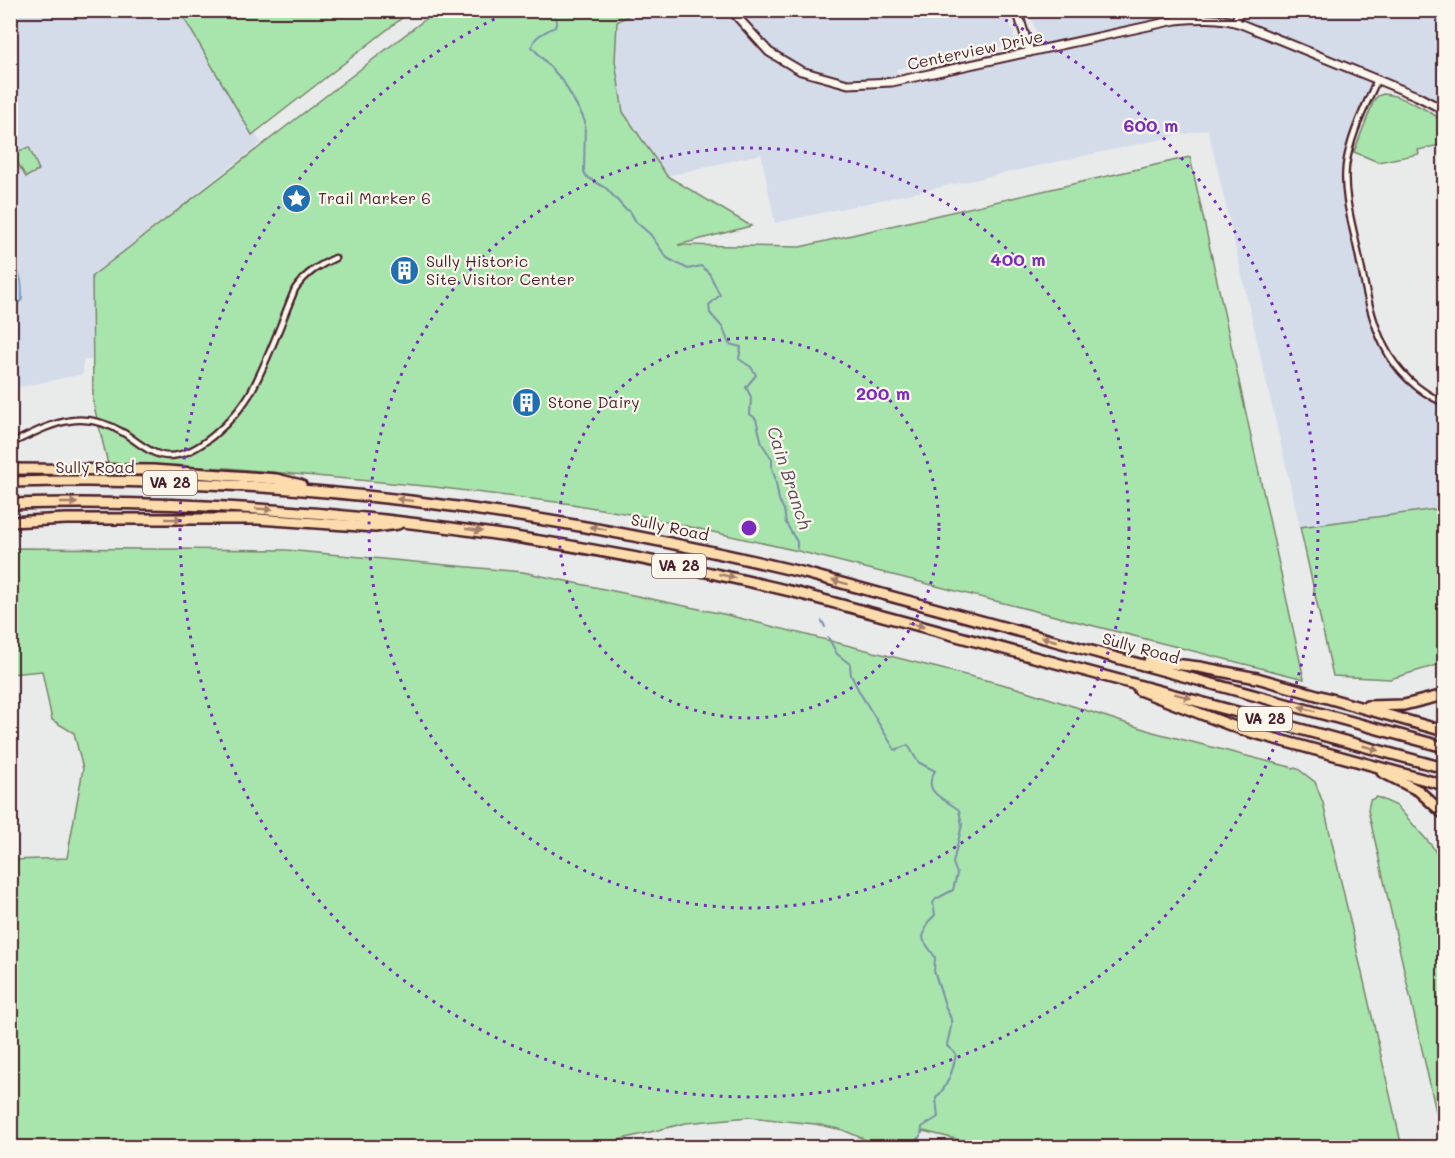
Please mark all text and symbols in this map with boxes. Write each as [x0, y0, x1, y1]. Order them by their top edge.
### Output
street label: Centerview Drive [905, 25, 1045, 74]
text: 600 m [1124, 113, 1178, 137]
place icon: Trail Marker 6 [281, 182, 313, 214]
place label: Trail Marker 6 [318, 187, 431, 208]
text: 400 m [990, 247, 1046, 271]
place label: Sully Historic Site Visitor Center [426, 250, 575, 289]
building icon: Sully Historic Site Visitor Center [389, 254, 421, 286]
text: 200 m [856, 381, 910, 405]
building icon: Stone Dairy [511, 386, 543, 418]
place label: Stone Dairy [548, 391, 640, 412]
water label: Cain Branch [762, 423, 818, 532]
street label: Sully Road [55, 456, 135, 477]
road number: VA 28 [143, 471, 197, 495]
one-way arrow [396, 495, 415, 504]
one-way arrow [59, 498, 78, 508]
one-way arrow [254, 504, 273, 514]
street label: Sully Road [629, 508, 711, 545]
one-way arrow [165, 514, 184, 524]
centre of rings [739, 518, 759, 538]
one-way arrow [589, 523, 608, 532]
one-way arrow [464, 525, 483, 534]
road number: VA 28 [652, 554, 706, 578]
one-way arrow [718, 572, 736, 582]
one-way arrow [831, 577, 849, 586]
one-way arrow [907, 621, 925, 630]
street label: Sully Road [1100, 627, 1182, 668]
one-way arrow [1040, 633, 1058, 643]
one-way arrow [1174, 692, 1192, 702]
one-way arrow [1298, 704, 1316, 713]
road number: VA 28 [1238, 707, 1292, 731]
one-way arrow [1362, 743, 1380, 753]

